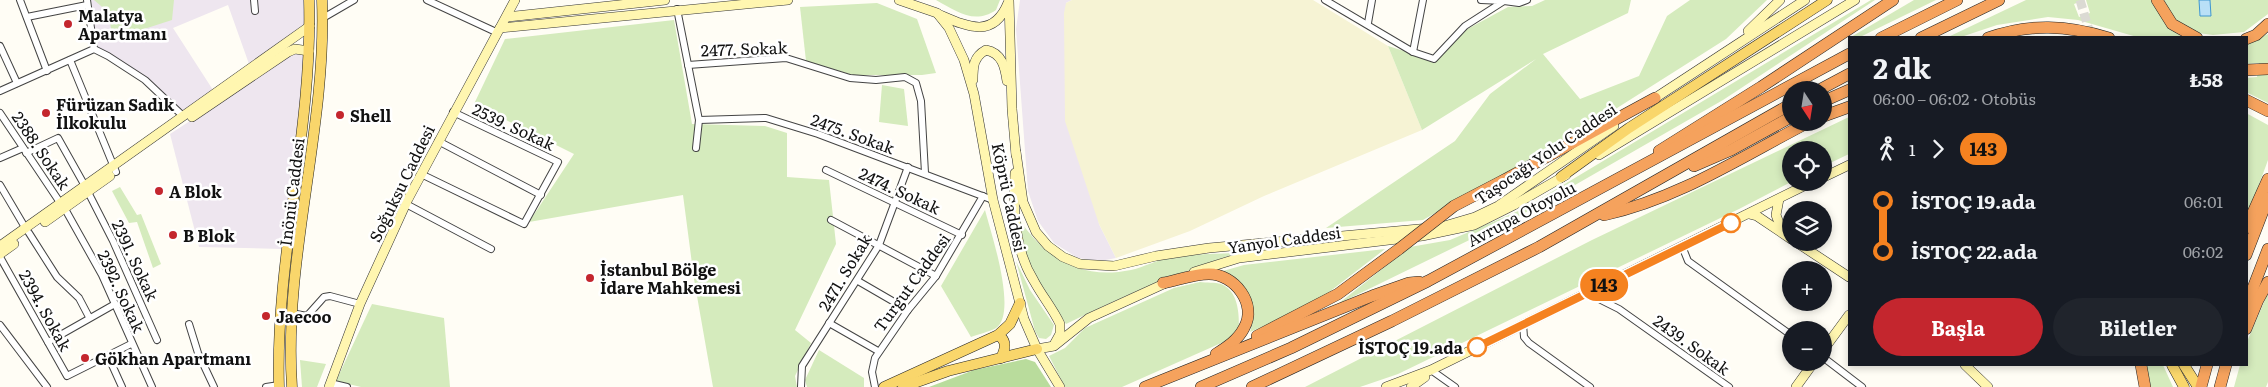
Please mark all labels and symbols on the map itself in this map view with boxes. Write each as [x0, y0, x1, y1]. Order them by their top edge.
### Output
place label: Malatya Apartmanı [78, 3, 167, 45]
marker: Malatya Apartmanı [62, 18, 74, 30]
street label: 2477. Sokak [700, 34, 788, 61]
north arrow [1782, 81, 1832, 131]
place label: Fürüzan Sadık İlkokulu [56, 92, 175, 134]
street label: 2539. Sokak [469, 96, 559, 156]
street label: Taşocağı Yolu Caddesi [1469, 96, 1621, 210]
place label: Shell [350, 103, 392, 127]
street label: 2388. Sokak [7, 106, 77, 194]
marker: Fürüzan Sadık İlkokulu [40, 107, 52, 119]
street label: 2475. Sokak [808, 107, 898, 159]
marker: Shell [334, 109, 346, 121]
street label: Soğuksu Caddesi [362, 120, 440, 246]
street label: İnönü Caddesi [272, 136, 310, 248]
street label: Köprü Caddesi [987, 140, 1033, 254]
street label: 2474. Sokak [855, 161, 945, 219]
street label: Avrupa Otoyolu [1462, 174, 1580, 252]
place label: A Blok [169, 179, 222, 203]
marker: A Blok [153, 185, 165, 197]
unlabelled marker [1721, 213, 1741, 233]
street label: 2391. Sokak [107, 215, 165, 305]
street label: Yanyol Caddesi [1226, 219, 1342, 259]
place label: B Blok [183, 223, 235, 247]
street label: Turgut Caddesi [867, 228, 955, 336]
marker: B Blok [167, 229, 179, 241]
street label: 2471. Sokak [811, 229, 877, 315]
street label: 2392. Sokak [92, 246, 152, 336]
place label: İstanbul Bölge İdare Mahkemesi [600, 257, 741, 299]
street label: 2394. Sokak [14, 265, 78, 355]
line badge: 143 [1575, 269, 1633, 301]
marker: İstanbul Bölge İdare Mahkemesi [584, 272, 596, 284]
place label: Jaecoo [276, 304, 332, 328]
street label: 2439. Sokak [1649, 308, 1735, 380]
marker: Jaecoo [260, 310, 272, 322]
place label: İSTOÇ 19.ada [1358, 335, 1464, 359]
marker: İSTOÇ 19.ada [1467, 337, 1487, 357]
place label: Gökhan Apartmanı [95, 346, 251, 370]
marker: Gökhan Apartmanı [79, 352, 91, 364]

